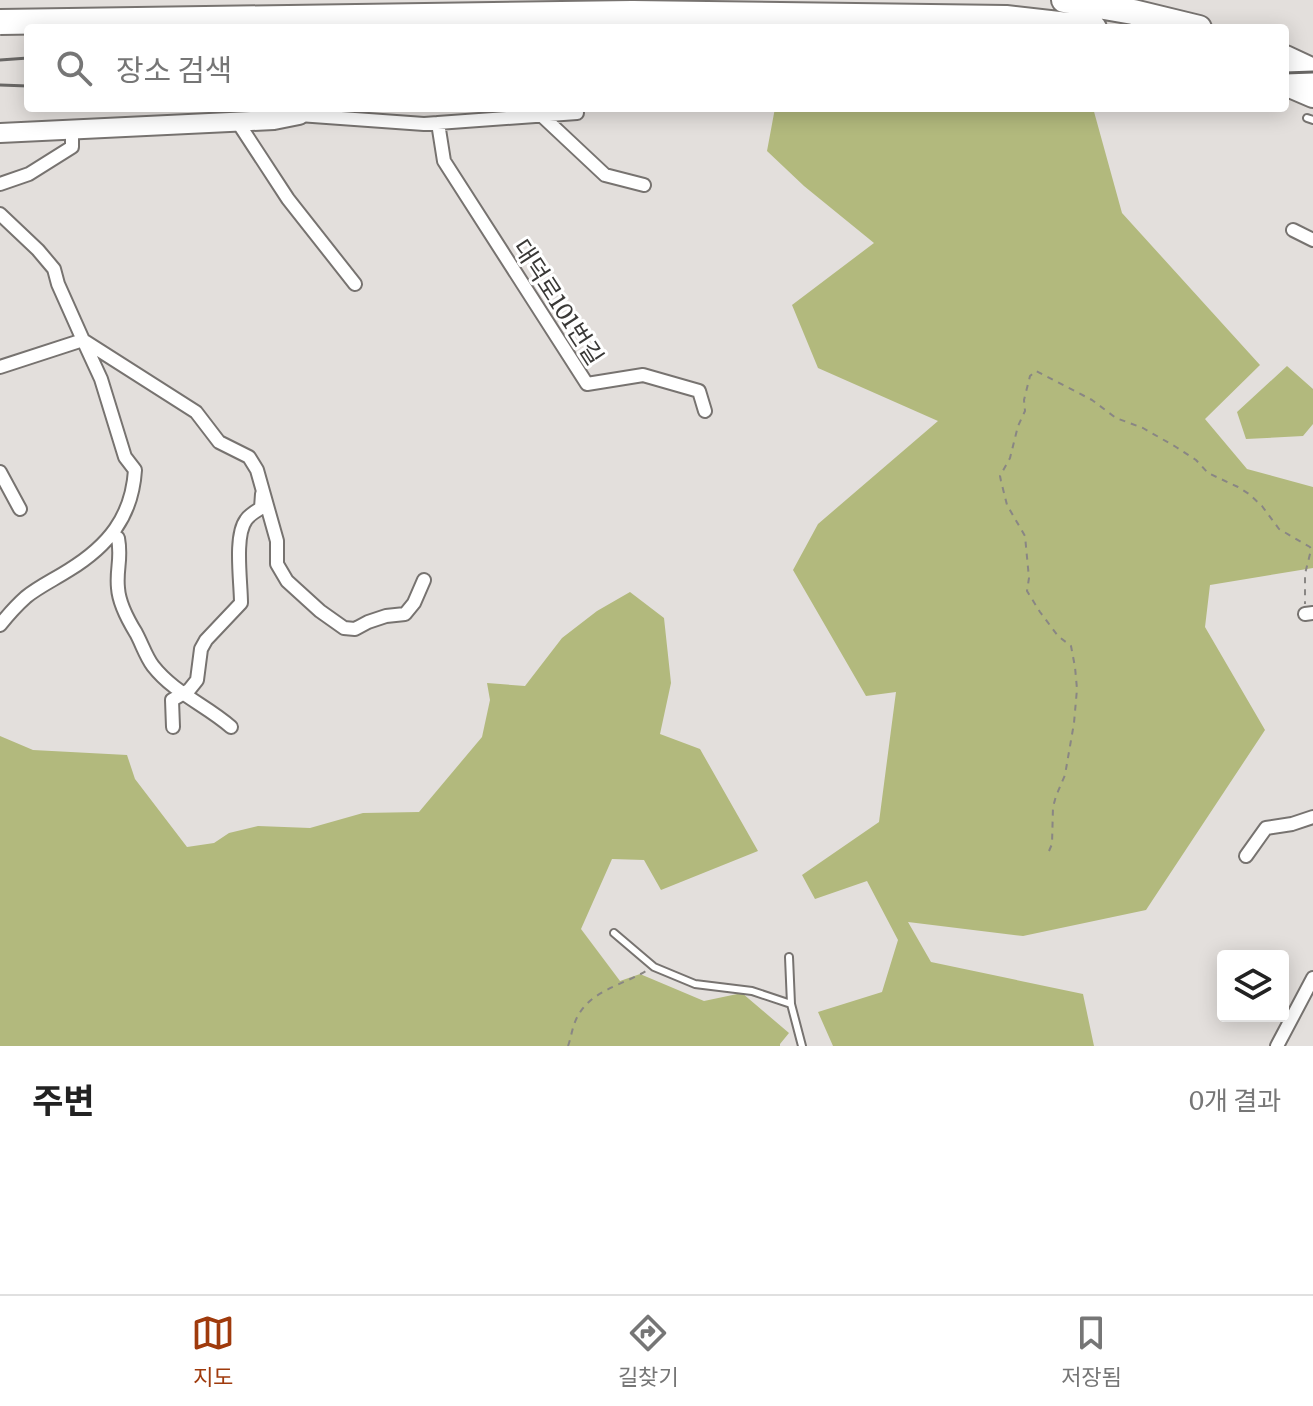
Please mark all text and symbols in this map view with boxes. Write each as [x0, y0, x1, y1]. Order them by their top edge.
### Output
search box [24, 24, 1289, 112]
icon: search [52, 46, 96, 90]
text: 장소 검색 [116, 46, 232, 90]
street label: 대덕로101번길 [506, 231, 614, 371]
map controls [1217, 950, 1289, 1022]
button: layers [1217, 950, 1289, 1022]
text: 주변 [32, 1073, 95, 1123]
text: 0개 결과 [1189, 1079, 1281, 1118]
tab: 지도 [191, 1311, 235, 1392]
tab: 길찾기 [618, 1311, 678, 1392]
tab: 저장됨 [1061, 1311, 1122, 1392]

